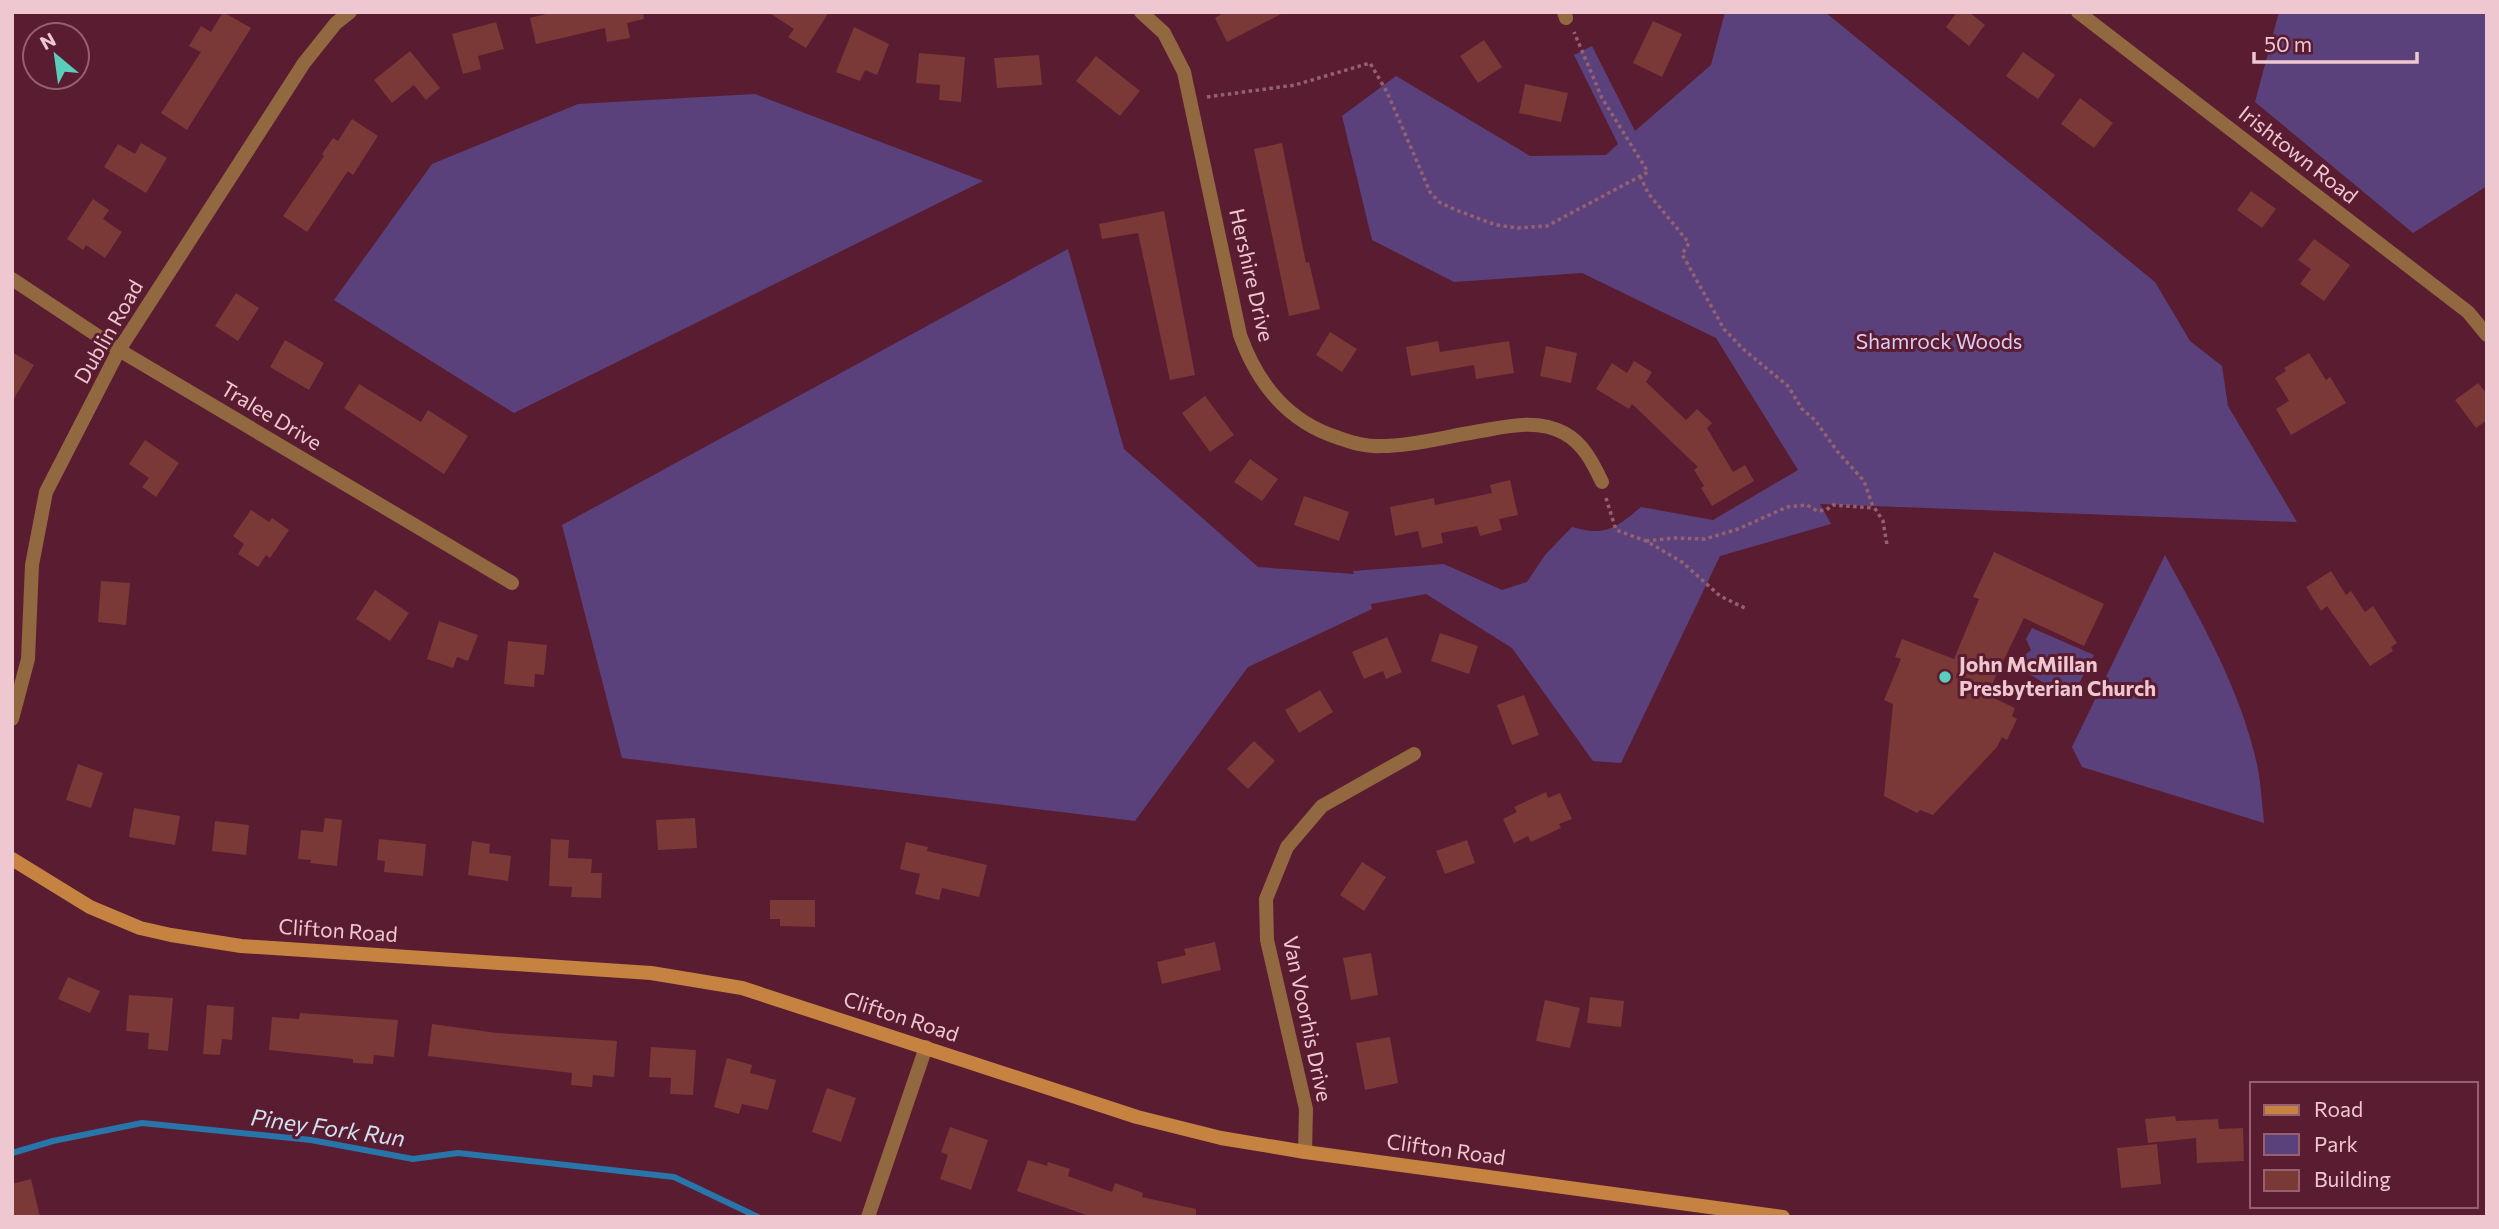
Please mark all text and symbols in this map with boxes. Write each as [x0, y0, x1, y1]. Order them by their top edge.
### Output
north arrow [21, 21, 91, 91]
scale bar [2254, 21, 2417, 65]
text: N [36, 27, 59, 54]
text: 50 m [2264, 31, 2312, 56]
street label: Irishtown Road [2235, 100, 2363, 208]
street label: Hershire Drive [1225, 206, 1280, 344]
street label: Dublin Road [68, 275, 147, 387]
park label: Shamrock Woods [1856, 328, 2022, 353]
street label: Tralee Drive [217, 375, 327, 455]
place label: John McMillan Presbyterian Church [1959, 651, 2156, 700]
marker: John McMillan Presbyterian Church [1937, 669, 1953, 685]
street label: Clifton Road [278, 913, 399, 946]
street label: Van Voorhis Drive [1279, 934, 1338, 1104]
street label: Clifton Road [841, 985, 962, 1046]
legend [2250, 1082, 2478, 1208]
text: Road [2314, 1096, 2363, 1121]
water label: Piney Fork Run [249, 1102, 407, 1152]
street label: Clifton Road [1385, 1128, 1507, 1169]
text: Park [2314, 1131, 2358, 1156]
text: Building [2314, 1166, 2391, 1191]

